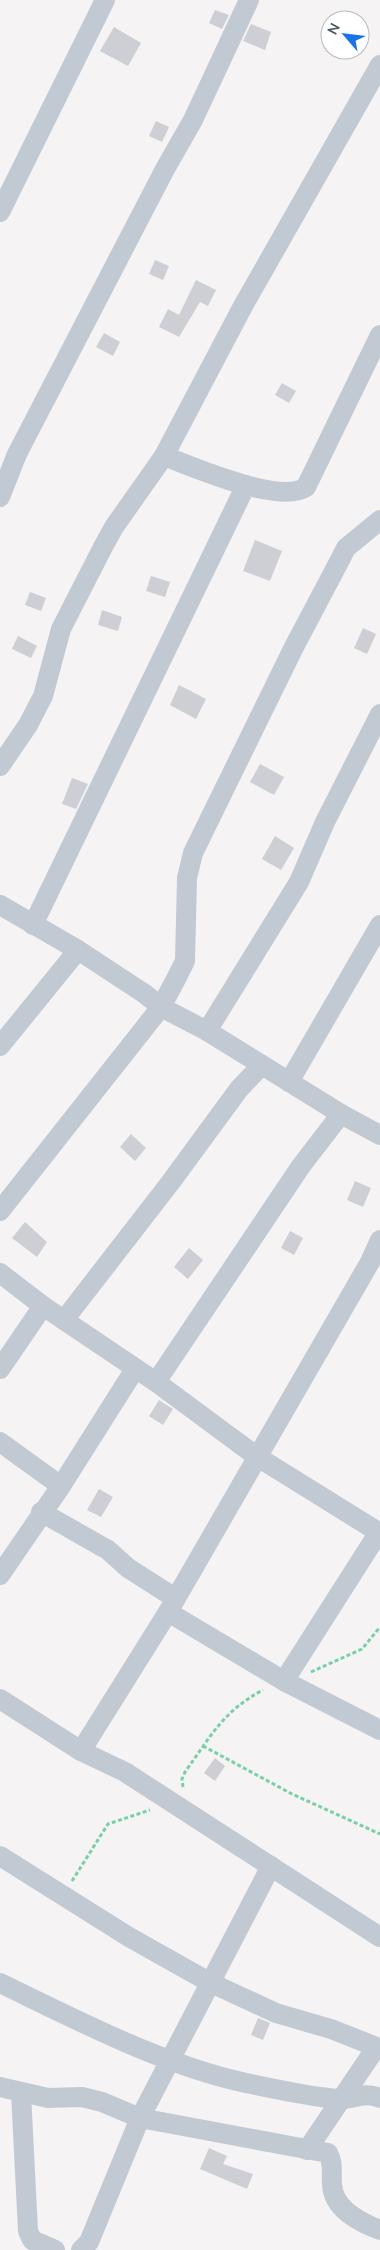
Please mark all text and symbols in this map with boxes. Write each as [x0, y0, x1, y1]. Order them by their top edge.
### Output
north arrow [320, 10, 370, 60]
text: N [323, 20, 345, 38]

